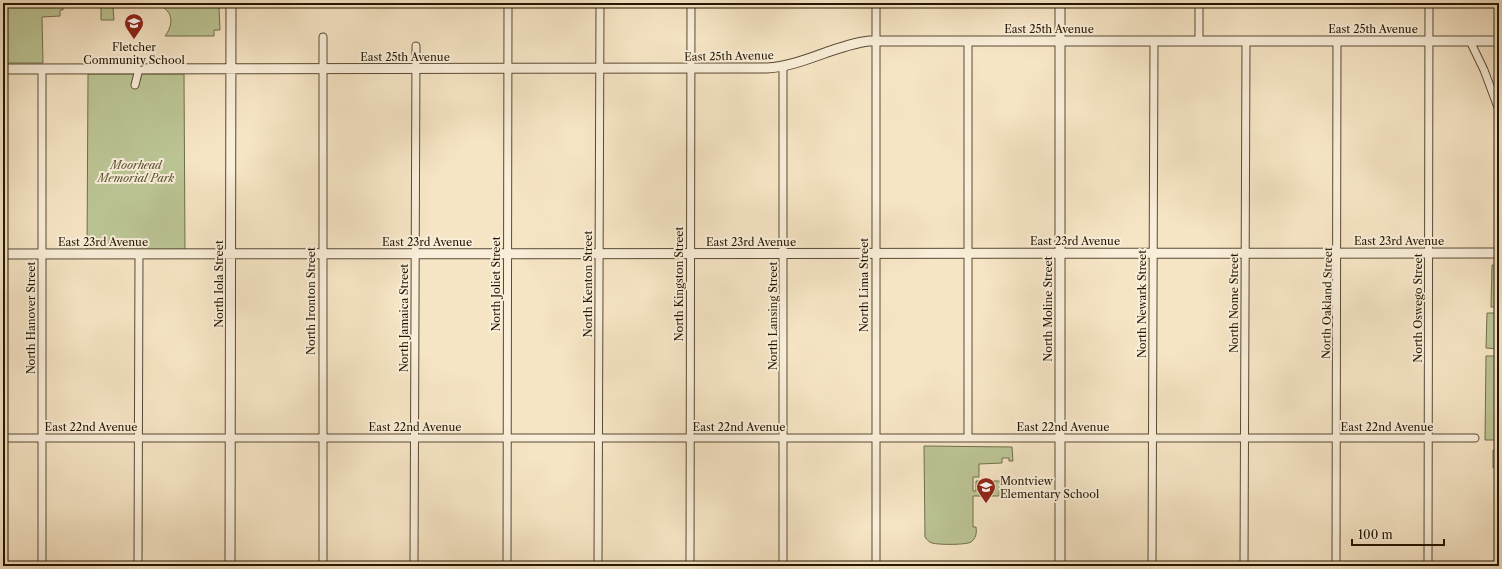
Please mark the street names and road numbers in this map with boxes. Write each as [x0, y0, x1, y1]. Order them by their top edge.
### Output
street label: East 25th Avenue [1004, 22, 1094, 36]
street label: East 25th Avenue [1328, 22, 1418, 36]
street label: East 25th Avenue [684, 48, 774, 64]
street label: East 25th Avenue [360, 50, 450, 64]
street label: North Kingston Street [672, 226, 686, 341]
street label: North Kenton Street [581, 230, 595, 337]
street label: East 23rd Avenue [1030, 234, 1120, 248]
street label: East 23rd Avenue [1354, 234, 1444, 248]
street label: East 23rd Avenue [58, 235, 148, 249]
street label: East 23rd Avenue [382, 235, 472, 249]
street label: East 23rd Avenue [706, 235, 796, 249]
street label: North Joliet Street [489, 236, 503, 332]
street label: North Lima Street [857, 238, 871, 332]
street label: North Iola Street [212, 240, 226, 328]
street label: North Ironton Street [304, 247, 318, 355]
street label: North Oakland Street [1319, 247, 1335, 359]
street label: North Newark Street [1135, 250, 1149, 358]
street label: North Nome Street [1227, 253, 1241, 353]
street label: North Oswego Street [1411, 253, 1425, 363]
street label: North Moline Street [1041, 256, 1055, 362]
street label: North Hanover Street [24, 262, 38, 374]
street label: North Lansing Street [766, 262, 780, 370]
street label: North Jamaica Street [397, 264, 411, 372]
street label: East 22nd Avenue [45, 420, 137, 434]
street label: East 22nd Avenue [369, 420, 461, 434]
street label: East 22nd Avenue [693, 420, 785, 434]
street label: East 22nd Avenue [1017, 420, 1109, 434]
street label: East 22nd Avenue [1341, 420, 1433, 434]

